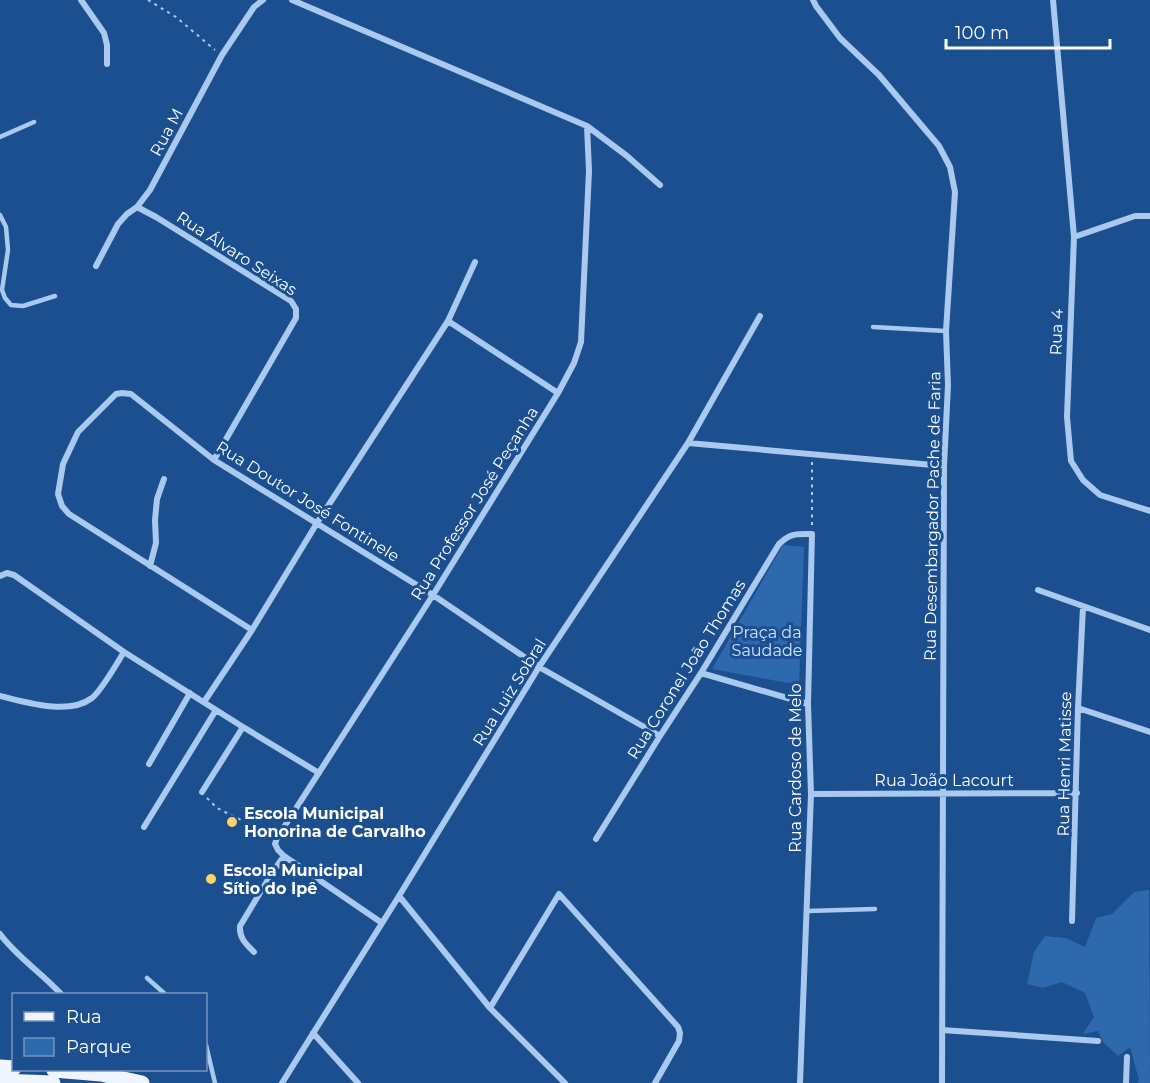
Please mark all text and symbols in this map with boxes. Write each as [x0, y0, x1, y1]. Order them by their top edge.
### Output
scale bar [946, 12, 1110, 50]
text: 100 m [955, 22, 1009, 44]
street label: Rua M [146, 105, 187, 159]
street label: Rua Álvaro Seixas [173, 207, 301, 299]
street label: Rua 4 [1046, 308, 1067, 356]
street label: Rua Desembargador Pache de Faria [920, 371, 945, 661]
street label: Rua Professor José Peçanha [407, 403, 542, 604]
street label: Rua Doutor José Fontinele [213, 437, 403, 566]
street label: Rua Coronel João Thomas [623, 576, 750, 763]
park label: Praça da Saudade [732, 623, 802, 660]
street label: Rua Luiz Sobral [469, 635, 550, 749]
street label: Rua Cardoso de Melo [786, 683, 805, 853]
street label: Rua Henri Matisse [1054, 691, 1075, 837]
street label: Rua João Lacourt [874, 771, 1014, 790]
place label: Escola Municipal Honorina de Carvalho [244, 804, 426, 841]
marker: Escola Municipal Honorina de Carvalho [225, 815, 239, 829]
place label: Escola Municipal Sítio do Ipê [223, 861, 363, 898]
marker: Escola Municipal Sítio do Ipê [204, 872, 218, 886]
legend [12, 993, 207, 1071]
text: Rua [66, 1006, 102, 1028]
text: Parque [66, 1036, 132, 1058]

